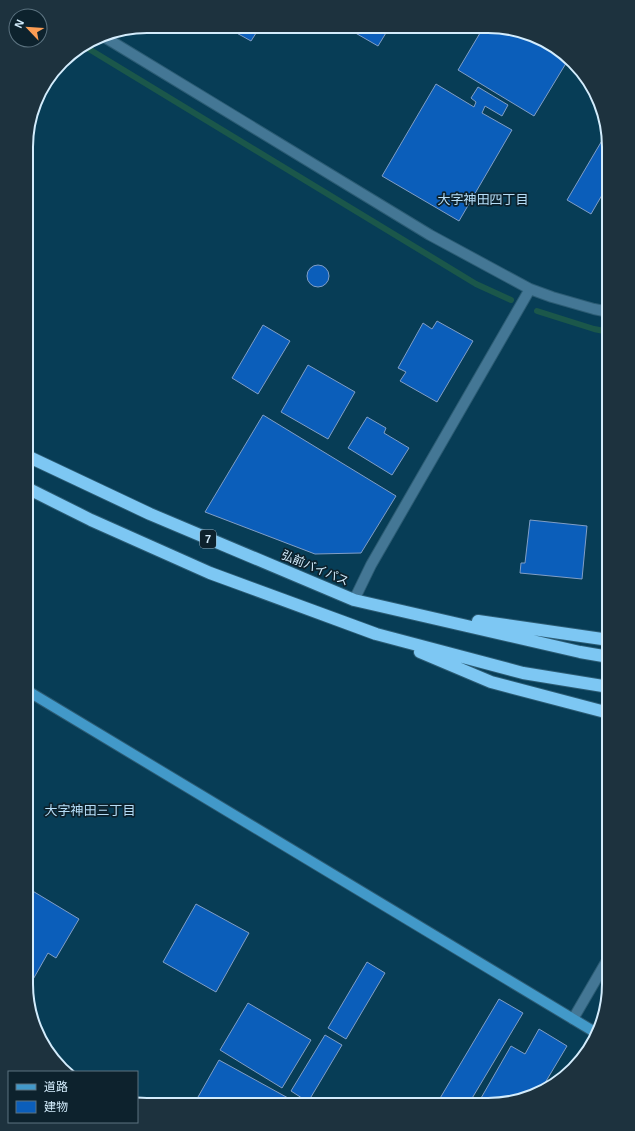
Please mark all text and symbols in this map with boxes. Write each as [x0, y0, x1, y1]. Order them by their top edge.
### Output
north arrow [8, 8, 48, 48]
text: N [12, 18, 26, 30]
district label: 大字神田四丁目 [437, 192, 529, 207]
road number: 7 [200, 530, 216, 548]
street label: 弘前バイパス [279, 548, 351, 588]
district label: 大字神田三丁目 [44, 803, 136, 818]
legend [8, 1071, 138, 1123]
text: 道路 [44, 1080, 68, 1094]
text: 建物 [44, 1100, 68, 1114]

